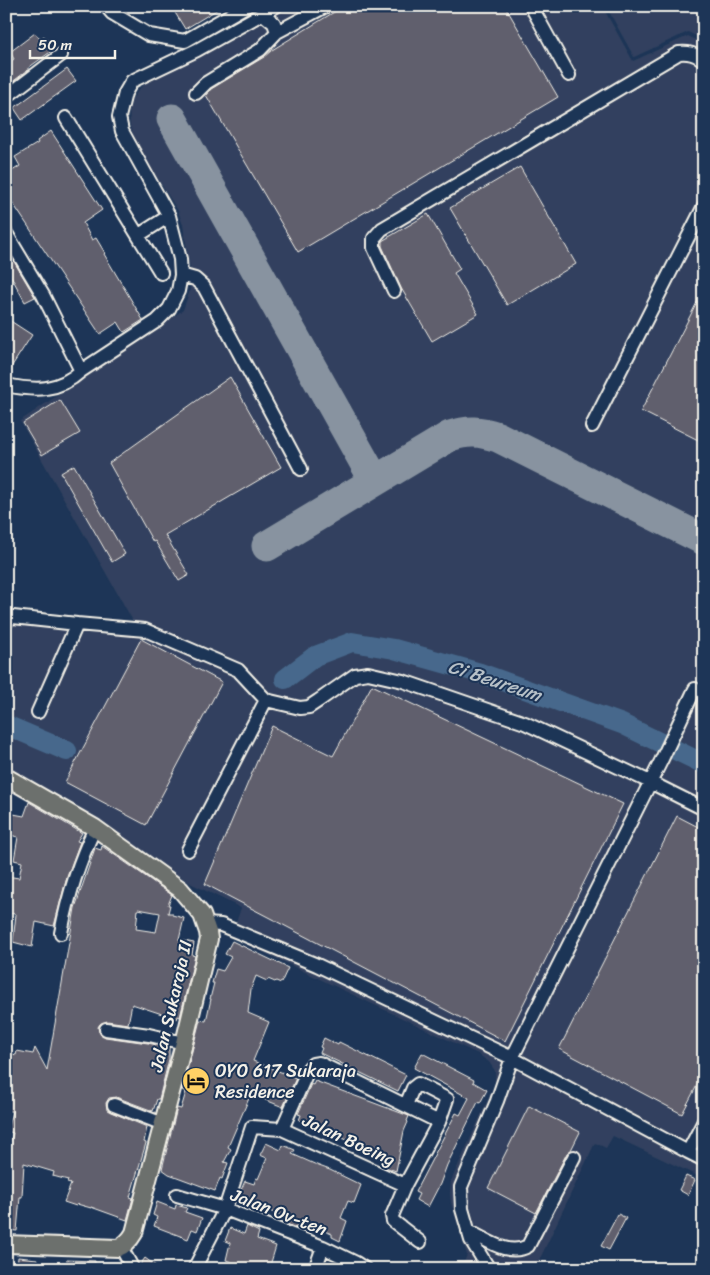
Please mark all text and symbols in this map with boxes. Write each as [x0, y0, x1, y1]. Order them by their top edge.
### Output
scale bar [30, 28, 115, 60]
text: 50 m [38, 32, 73, 58]
water label: Ci Beureum [444, 650, 547, 712]
street label: Jalan Sukaraja II [140, 937, 202, 1076]
place label: OYO 617 Sukaraja Residence [215, 1055, 356, 1108]
hotel icon: OYO 617 Sukaraja Residence [181, 1066, 211, 1096]
street label: Jalan Boeing [296, 1104, 401, 1176]
street label: Jalan Ov-ten [225, 1179, 332, 1245]

